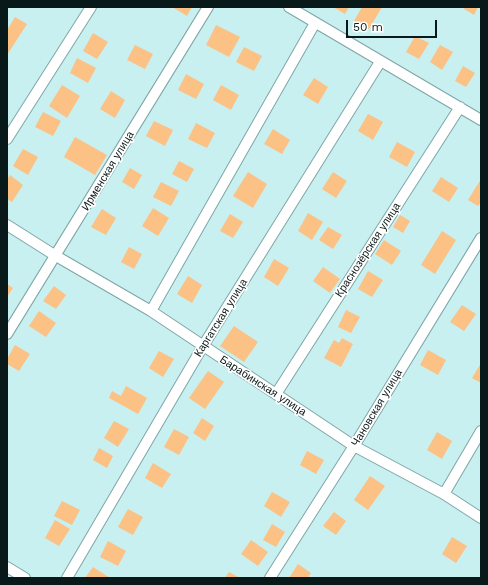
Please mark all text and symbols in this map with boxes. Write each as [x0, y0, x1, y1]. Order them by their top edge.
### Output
scale bar [348, 12, 439, 38]
text: 50 m [353, 20, 383, 34]
street label: Ирменская улица [79, 129, 137, 213]
street label: Краснозёрская улица [332, 200, 404, 300]
street label: Каргатская улица [192, 276, 250, 360]
street label: Барабинская улица [217, 353, 309, 419]
street label: Чановская улица [349, 367, 405, 449]

